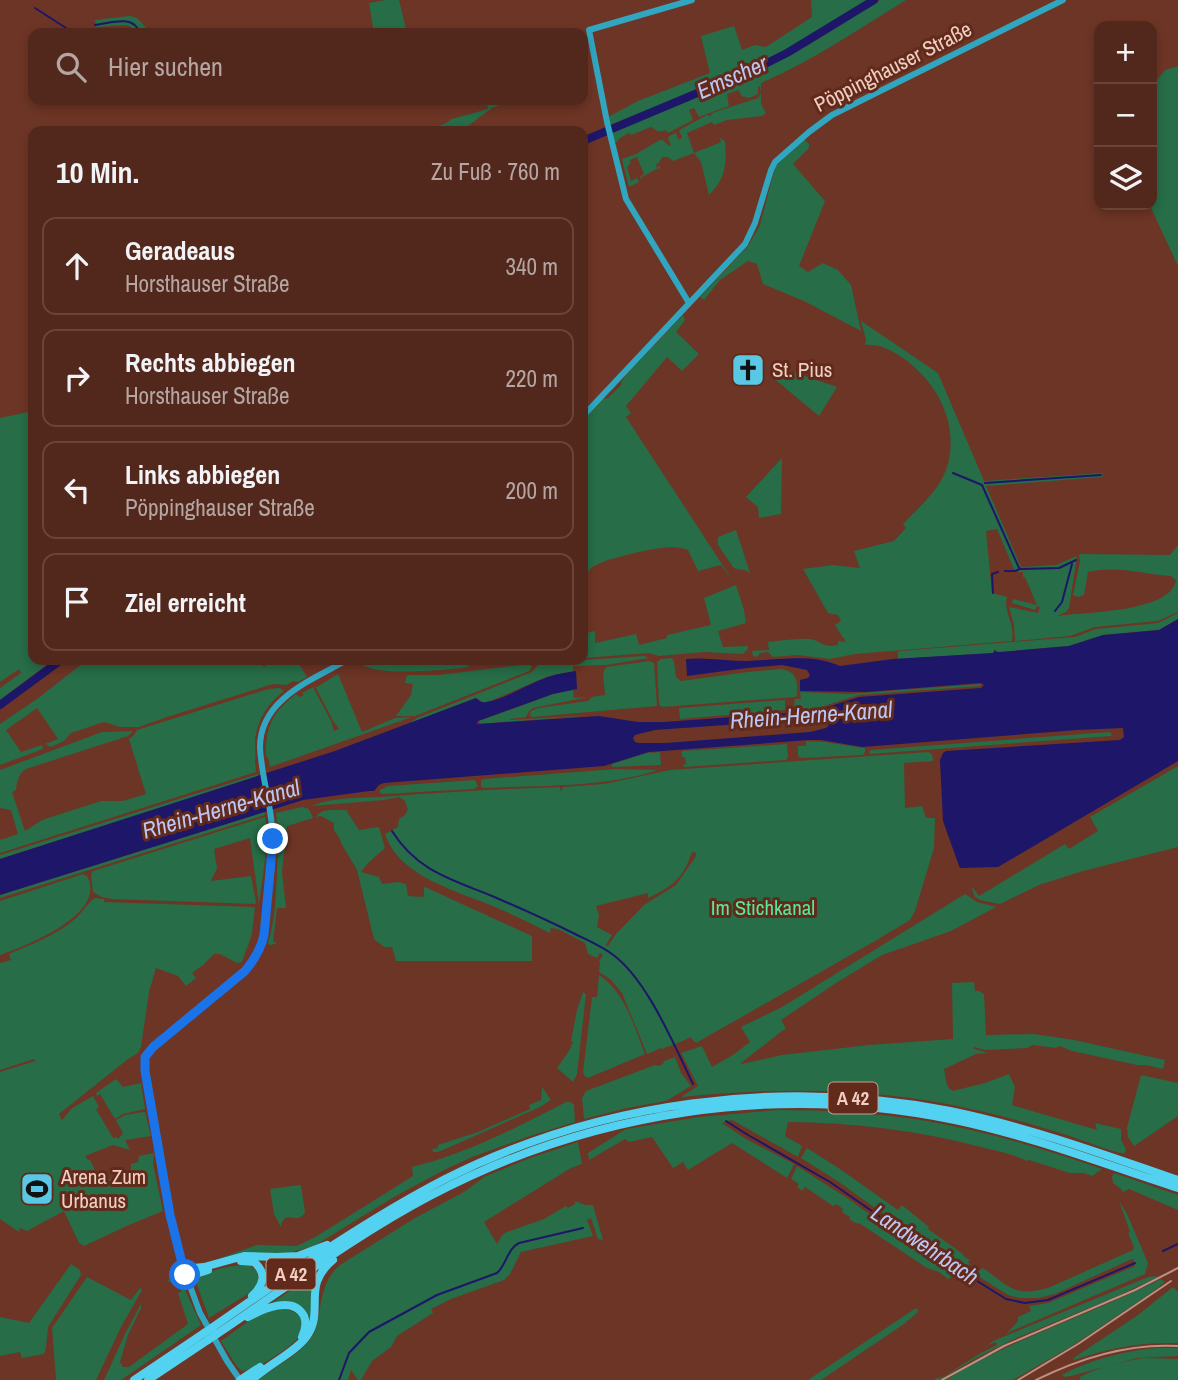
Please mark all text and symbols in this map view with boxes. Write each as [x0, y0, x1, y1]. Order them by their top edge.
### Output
street label: Pöppinghauser Straße [809, 14, 977, 119]
map controls [1094, 21, 1157, 210]
button: + [1094, 21, 1157, 84]
search box [28, 28, 588, 105]
water label: Emscher [692, 47, 773, 106]
icon: search [52, 48, 90, 86]
text: Hier suchen [108, 49, 223, 84]
button: − [1094, 84, 1157, 147]
button: layers [1094, 147, 1157, 210]
text: 10 Min. [56, 152, 139, 192]
text: Zu Fuß · 760 m [431, 156, 560, 187]
text: Geradeaus [125, 233, 235, 268]
icon: ahead [58, 247, 96, 285]
text: 340 m [506, 251, 558, 282]
text: Horsthauser Straße [125, 268, 290, 299]
text: Rechts abbiegen [125, 345, 296, 380]
church icon: St. Pius [729, 351, 767, 389]
place label: St. Pius [772, 355, 832, 384]
icon: right [58, 359, 96, 397]
text: 220 m [506, 363, 558, 394]
text: Horsthauser Straße [125, 380, 290, 411]
text: Links abbiegen [125, 457, 280, 492]
icon: left [58, 471, 96, 509]
text: 200 m [506, 475, 558, 506]
text: Pöppinghauser Straße [125, 492, 315, 523]
icon: arrive [58, 583, 96, 621]
text: Ziel erreicht [125, 585, 246, 620]
water label: Rhein-Herne-Kanal [729, 693, 894, 736]
water label: Rhein-Herne-Kanal [138, 771, 304, 846]
route end [257, 823, 288, 854]
park label: Im Stichkanal [711, 893, 815, 922]
road number: A 42 [828, 1082, 878, 1114]
place label: Arena Zum Urbanus [60, 1162, 146, 1215]
sports icon: Arena Zum Urbanus [18, 1170, 56, 1208]
water label: Landwehrbach [865, 1197, 985, 1292]
road number: A 42 [266, 1258, 316, 1290]
route start [169, 1259, 200, 1290]

